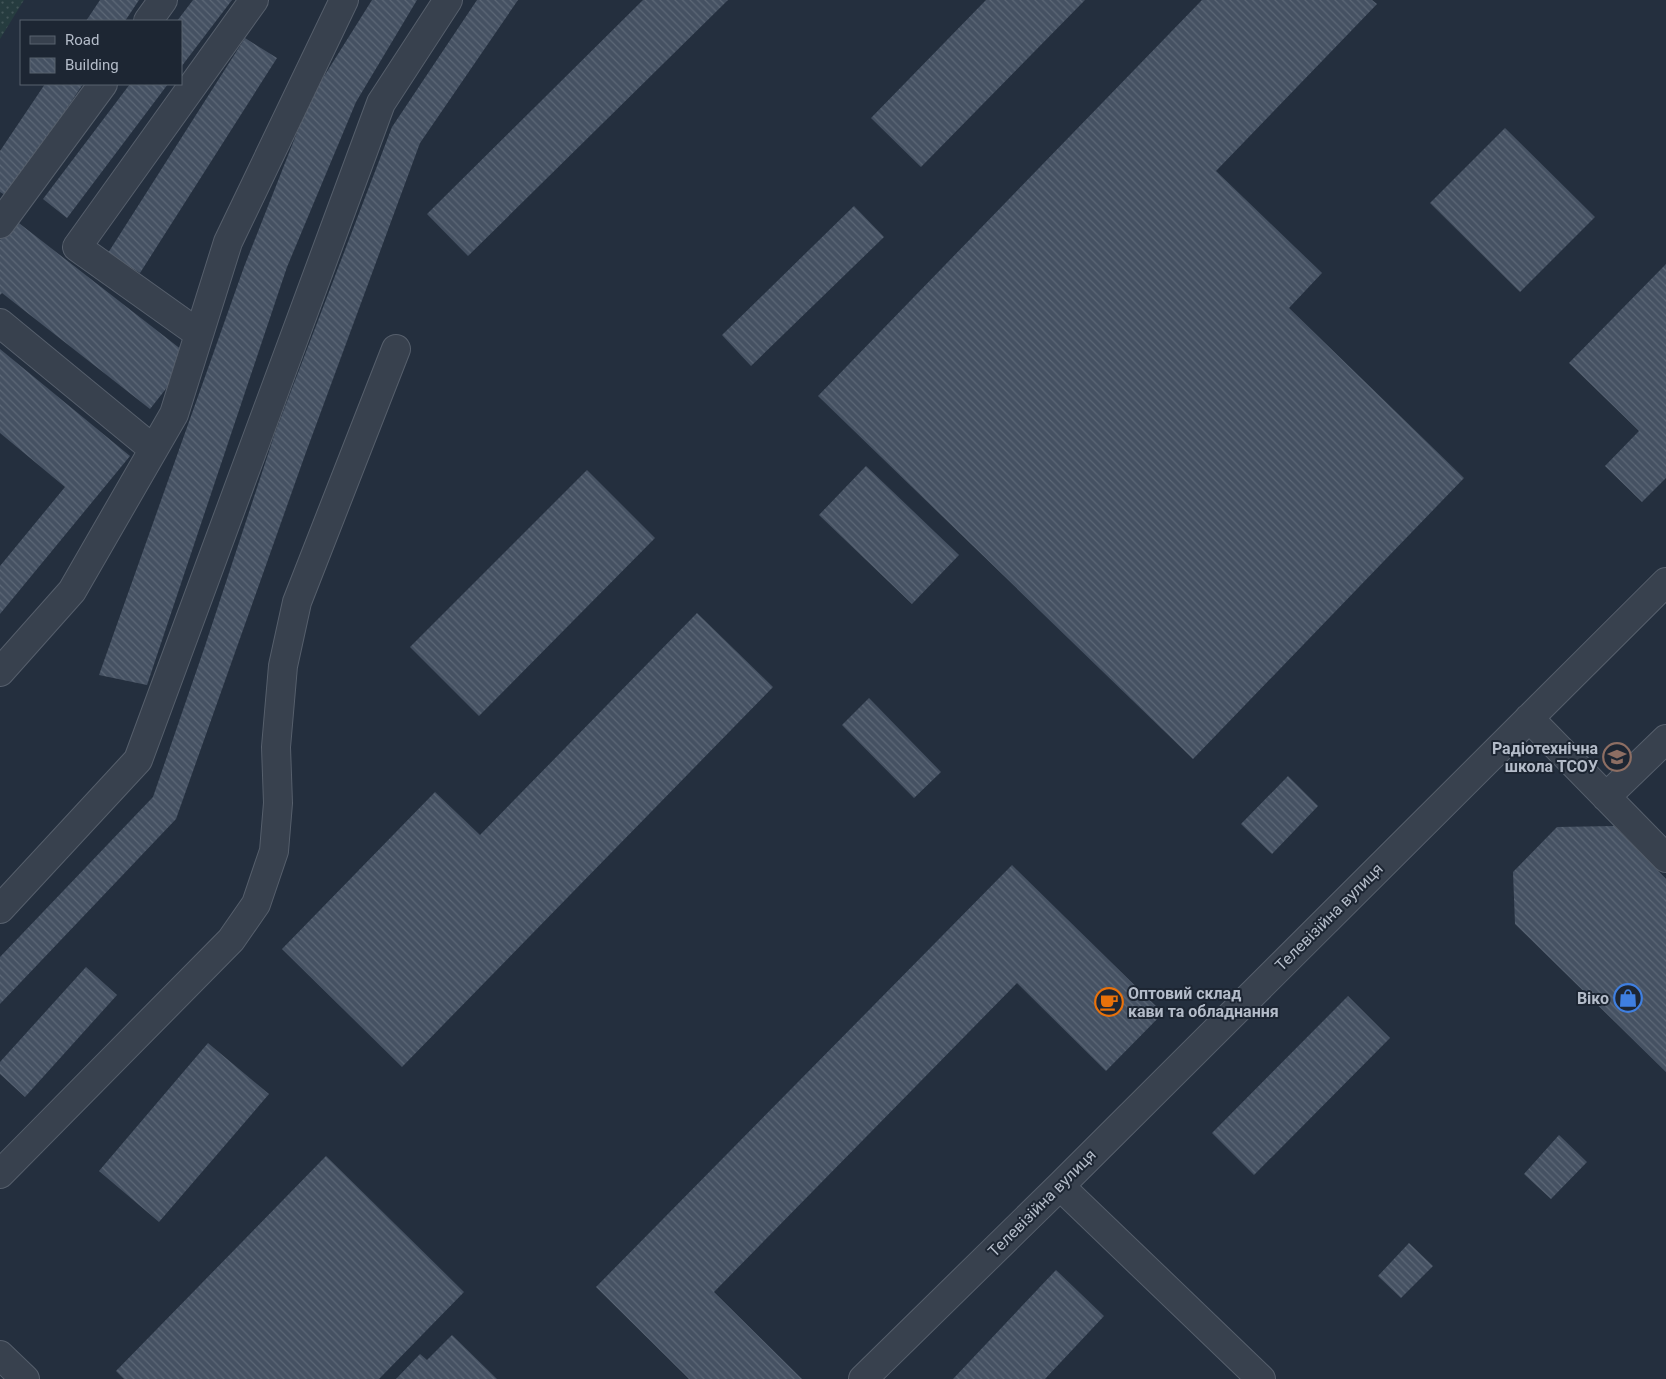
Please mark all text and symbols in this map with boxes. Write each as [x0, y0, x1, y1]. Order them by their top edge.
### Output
legend [20, 20, 182, 85]
text: Road [65, 31, 99, 49]
text: Building [65, 56, 119, 74]
place label: Радіотехнічна школа ТСОУ [1492, 739, 1598, 776]
school or university icon: Радіотехнічна школа ТСОУ [1602, 742, 1632, 772]
street label: Телевізійна вулиця [1271, 859, 1387, 975]
shop icon: Віко [1613, 983, 1643, 1013]
place label: Оптовий склад кави та обладнання [1128, 984, 1279, 1021]
cafe icon: Оптовий склад кави та обладнання [1094, 987, 1124, 1017]
place label: Віко [1577, 989, 1609, 1008]
street label: Телевізійна вулиця [984, 1145, 1100, 1261]

